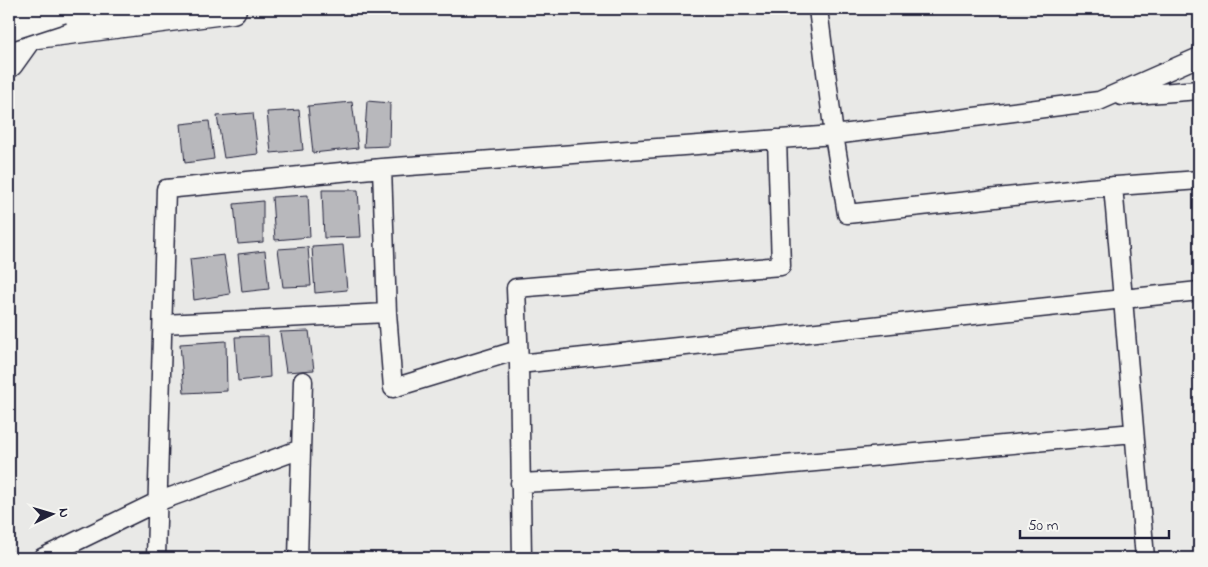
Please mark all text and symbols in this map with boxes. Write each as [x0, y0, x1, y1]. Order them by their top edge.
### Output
north arrow [28, 490, 78, 540]
text: N [53, 507, 74, 519]
scale bar [1020, 507, 1169, 539]
text: 50 m [1028, 515, 1059, 537]

